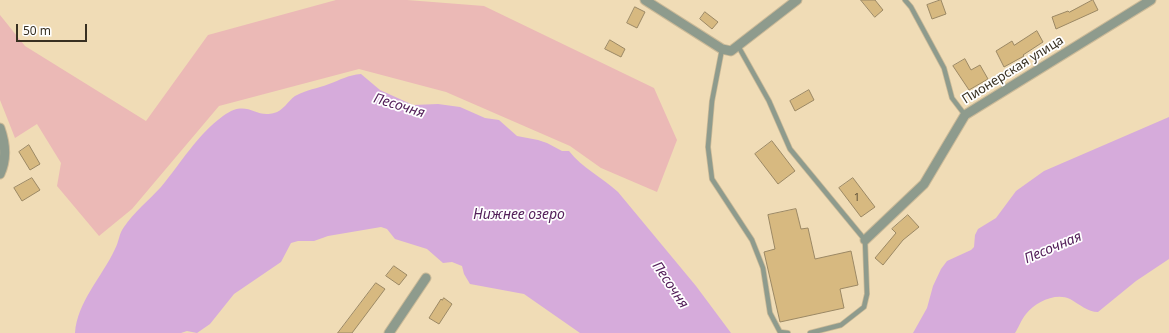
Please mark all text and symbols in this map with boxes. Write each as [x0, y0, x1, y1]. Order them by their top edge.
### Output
scale bar [18, 16, 89, 42]
text: 50 m [23, 22, 51, 39]
street label: Пионерская улица [960, 33, 1066, 107]
water label: Песочня [371, 90, 427, 122]
house number: 1 [854, 191, 860, 205]
water label: Нижнее озеро [473, 207, 565, 223]
water label: Песочная [1022, 228, 1084, 268]
water label: Песочня [648, 258, 692, 312]

